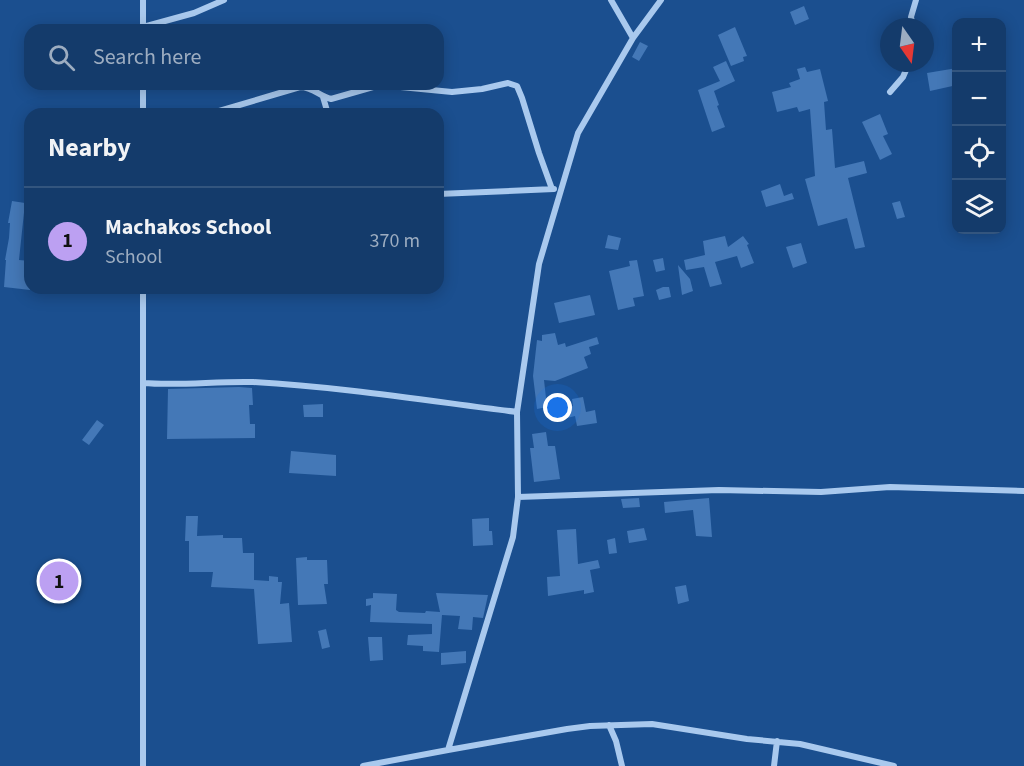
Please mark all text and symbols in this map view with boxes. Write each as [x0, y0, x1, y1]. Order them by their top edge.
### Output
north arrow [880, 18, 934, 72]
map controls [952, 18, 1006, 234]
button: + [952, 18, 1006, 72]
search box [24, 24, 444, 90]
icon: search [45, 41, 78, 74]
text: Search here [93, 41, 201, 73]
button: − [952, 72, 1006, 126]
button: locate [952, 126, 1006, 180]
text: Nearby [48, 129, 131, 166]
button: layers [952, 180, 1006, 234]
text: Machakos School [105, 211, 271, 243]
text: 1 [62, 227, 73, 255]
text: 370 m [370, 227, 420, 255]
text: School [105, 243, 162, 271]
your location [543, 393, 572, 422]
pin: 1 [40, 558, 78, 604]

